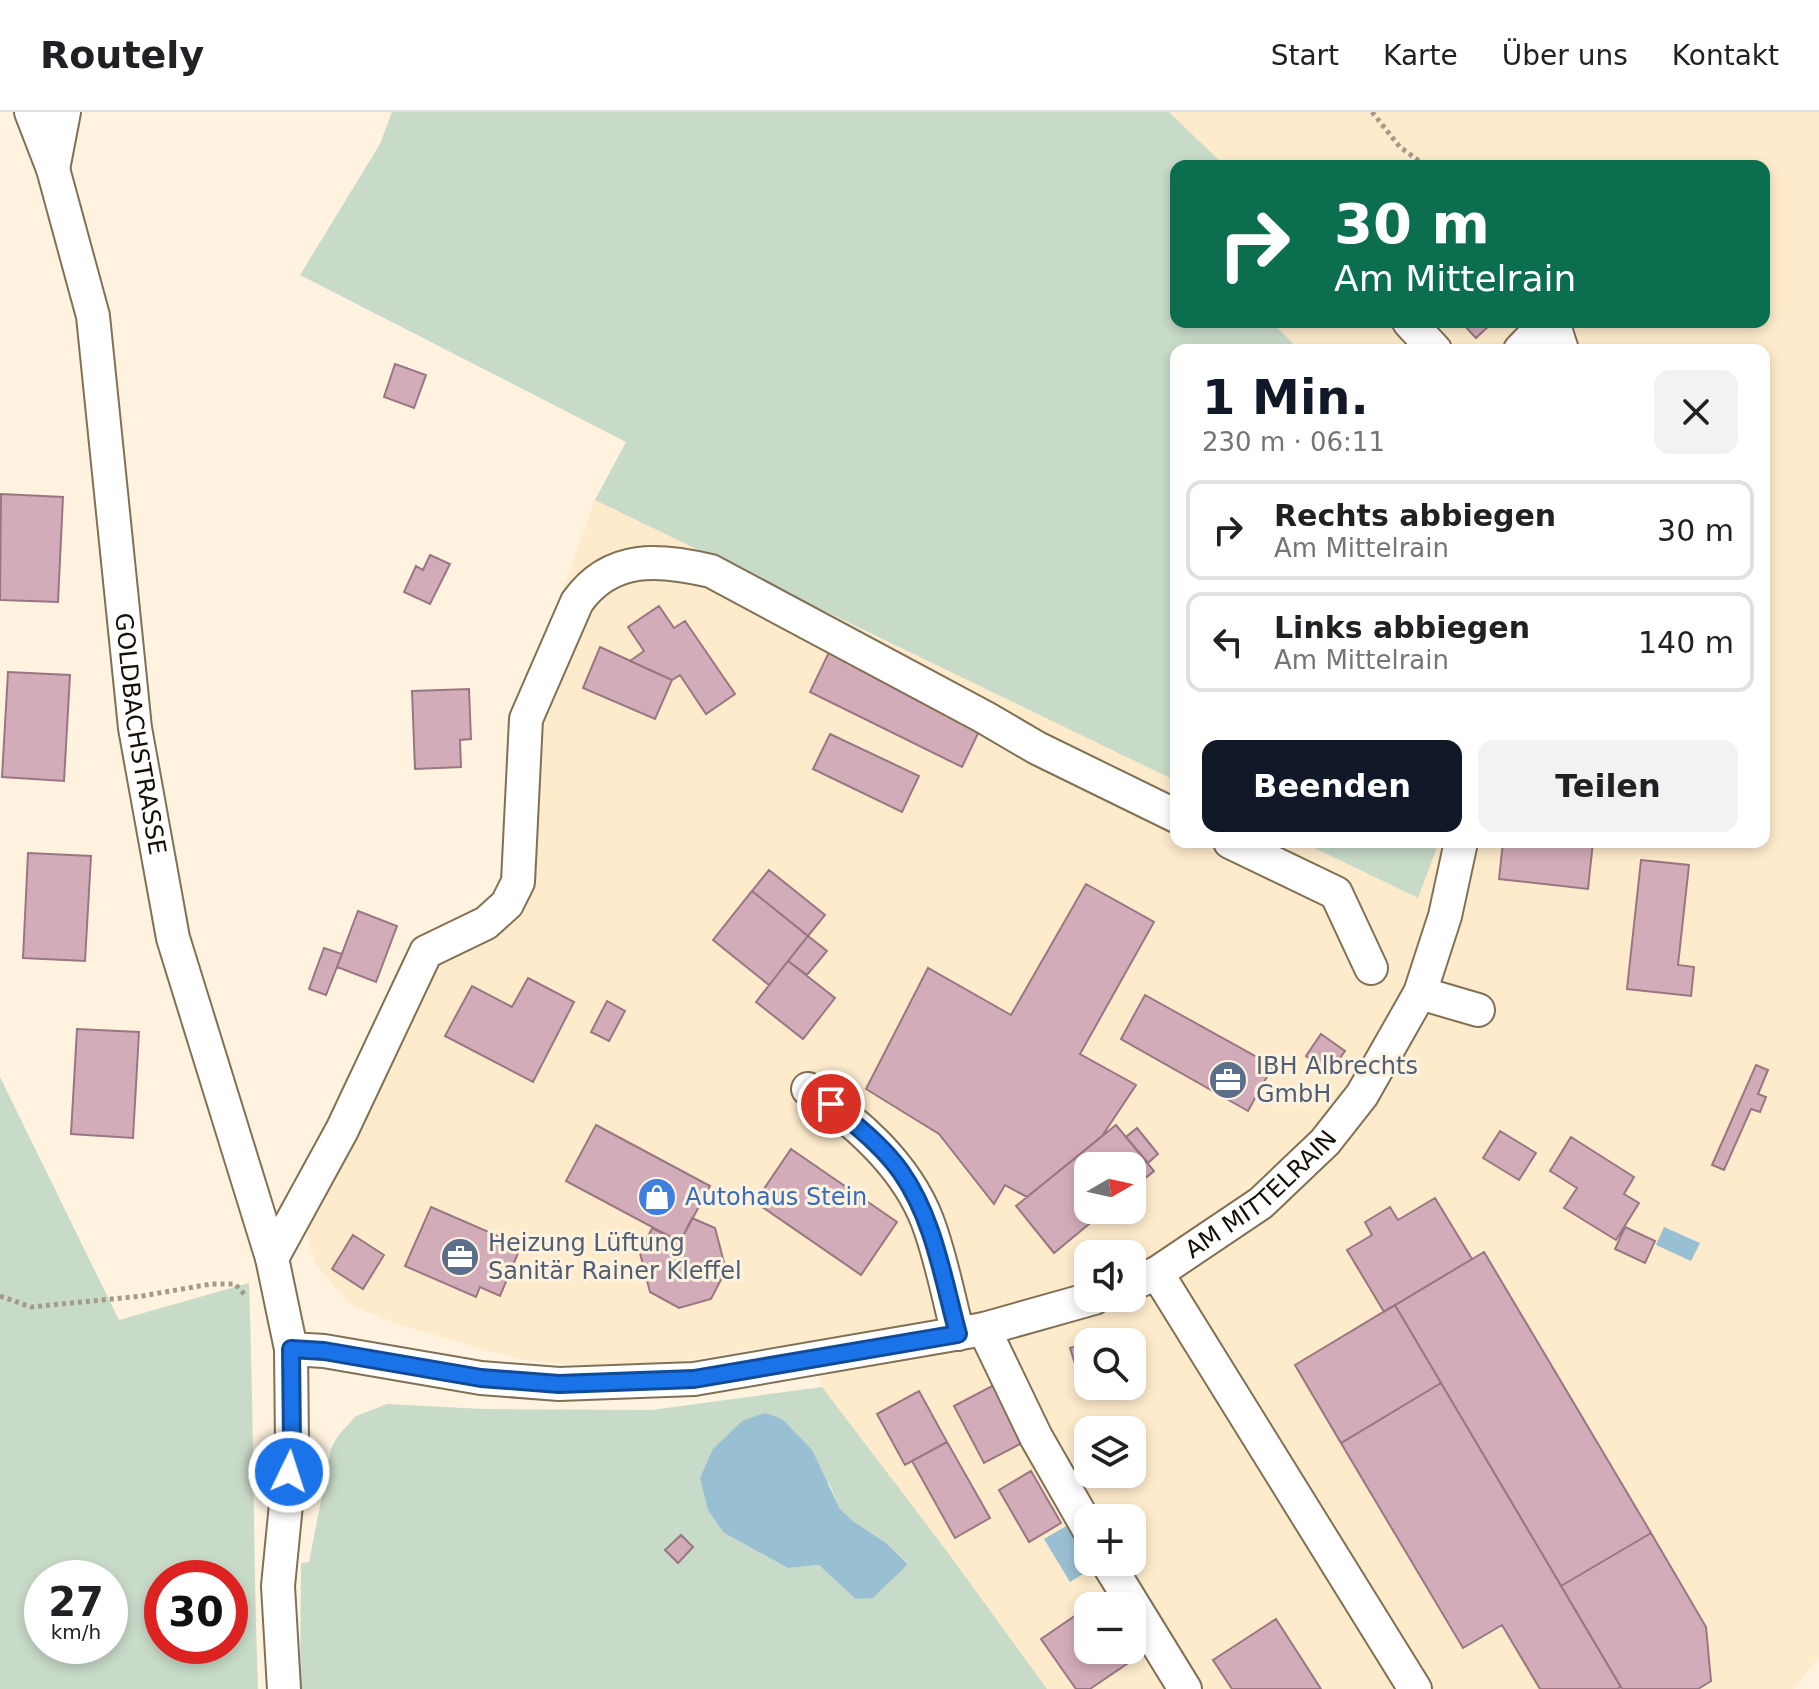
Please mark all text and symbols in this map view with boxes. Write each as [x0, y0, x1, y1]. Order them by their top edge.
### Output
text: Routely [40, 33, 204, 77]
text: Start [1271, 39, 1339, 72]
text: Karte [1383, 39, 1458, 72]
text: Über uns [1502, 39, 1628, 72]
text: Kontakt [1672, 39, 1779, 72]
text: 30 m [1334, 191, 1490, 256]
icon: right [1202, 192, 1306, 296]
text: Am Mittelrain [1334, 258, 1576, 299]
text: 1 Min. [1202, 369, 1369, 425]
button: close [1654, 370, 1738, 454]
text: 230 m · 06:11 [1202, 427, 1385, 457]
text: Rechts abbiegen [1274, 498, 1556, 533]
icon: right [1206, 508, 1250, 552]
text: 30 m [1657, 513, 1734, 548]
text: Am Mittelrain [1274, 533, 1449, 563]
text: Links abbiegen [1274, 610, 1530, 645]
street label: GOLDBACHSTRASSE [109, 611, 172, 857]
icon: left [1206, 620, 1250, 664]
text: 140 m [1638, 625, 1734, 660]
text: Am Mittelrain [1274, 645, 1449, 675]
button: Beenden [1202, 740, 1462, 832]
button: Teilen [1478, 740, 1738, 832]
place label: IBH Albrechts GmbH [1256, 1052, 1418, 1108]
office icon: IBH Albrechts GmbH [1207, 1059, 1249, 1101]
pin [797, 1070, 865, 1138]
icon: arrive [809, 1082, 853, 1126]
street label: AM MITTELRAIN [1180, 1125, 1343, 1264]
north arrow [1074, 1152, 1146, 1224]
map controls [1074, 1152, 1146, 1664]
shop icon: Autohaus Stein [636, 1176, 678, 1218]
place label: Autohaus Stein [685, 1183, 867, 1211]
place label: Heizung Lüftung Sanitär Rainer Kleffel [488, 1229, 742, 1285]
office icon: Heizung Lüftung Sanitär Rainer Kleffel [439, 1236, 481, 1278]
button: sound [1074, 1240, 1146, 1312]
button: search [1074, 1328, 1146, 1400]
button: layers [1074, 1416, 1146, 1488]
position arrow [247, 1430, 331, 1514]
button: + [1074, 1504, 1146, 1576]
speed limit sign: 30 [144, 1560, 248, 1664]
text: 27 [48, 1579, 104, 1625]
button: − [1074, 1592, 1146, 1664]
text: km/h [51, 1620, 101, 1644]

